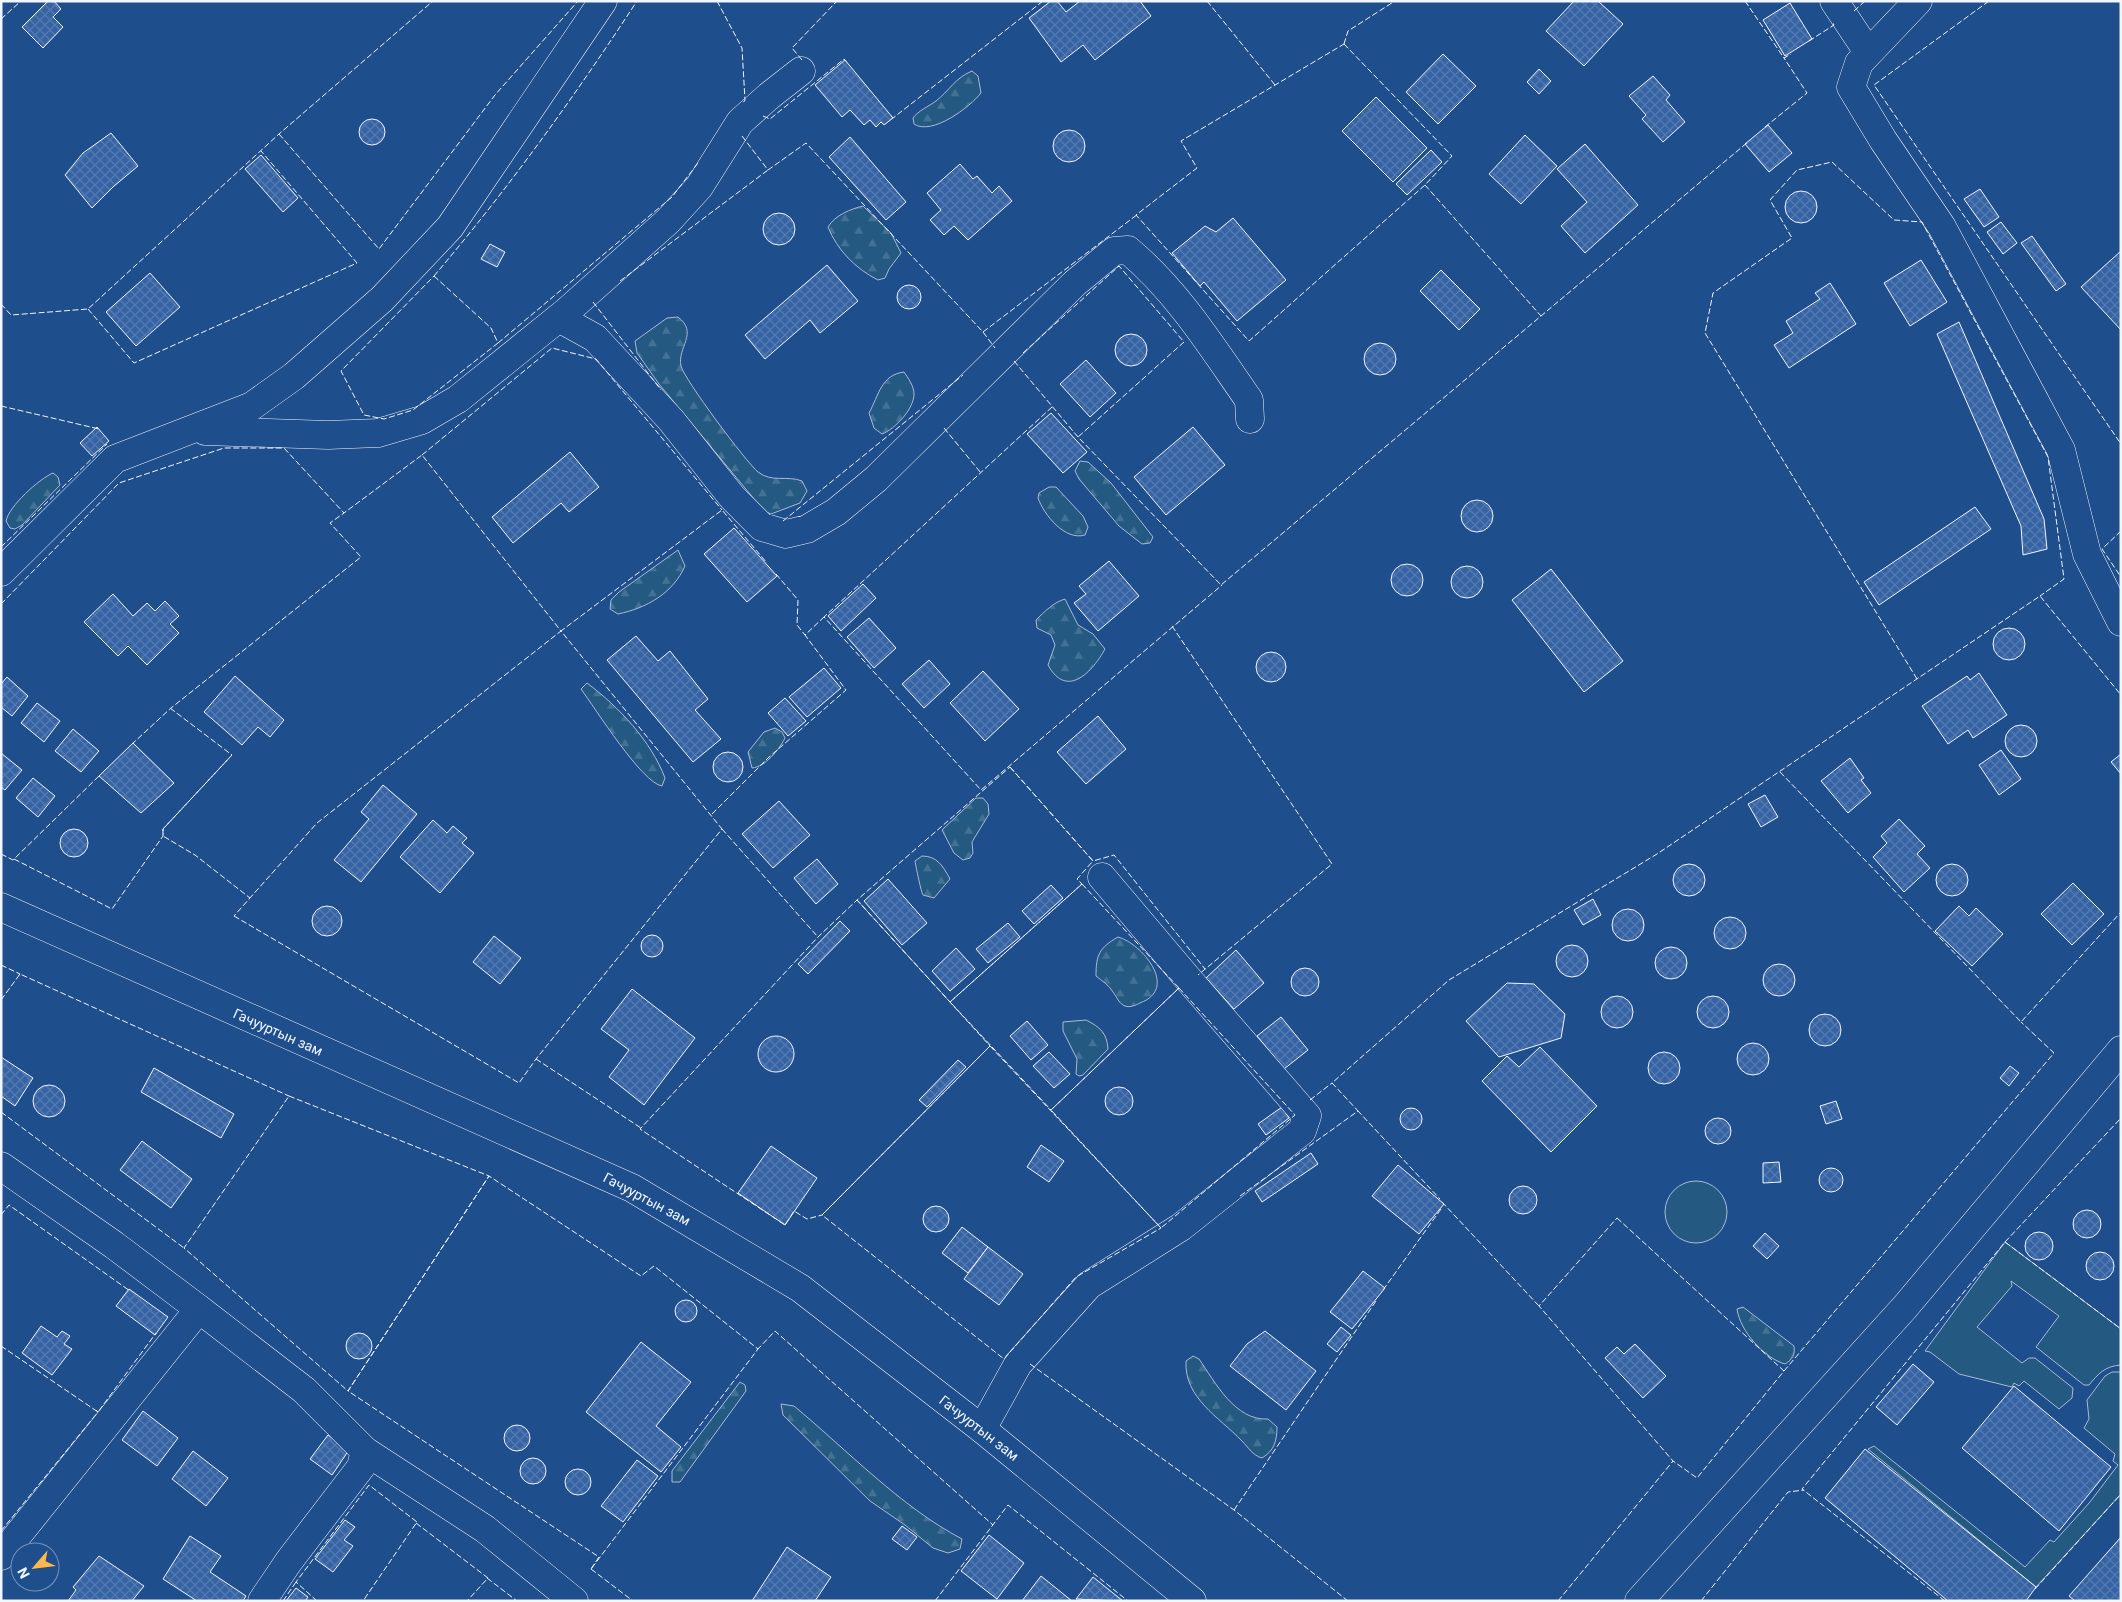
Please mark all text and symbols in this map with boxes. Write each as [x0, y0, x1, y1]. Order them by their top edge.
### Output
street label: Гачууртын зам [231, 1005, 325, 1059]
street label: Гачууртын зам [601, 1169, 693, 1229]
street label: Гачууртын зам [936, 1392, 1022, 1464]
north arrow [10, 1542, 60, 1592]
text: N [14, 1565, 33, 1581]

